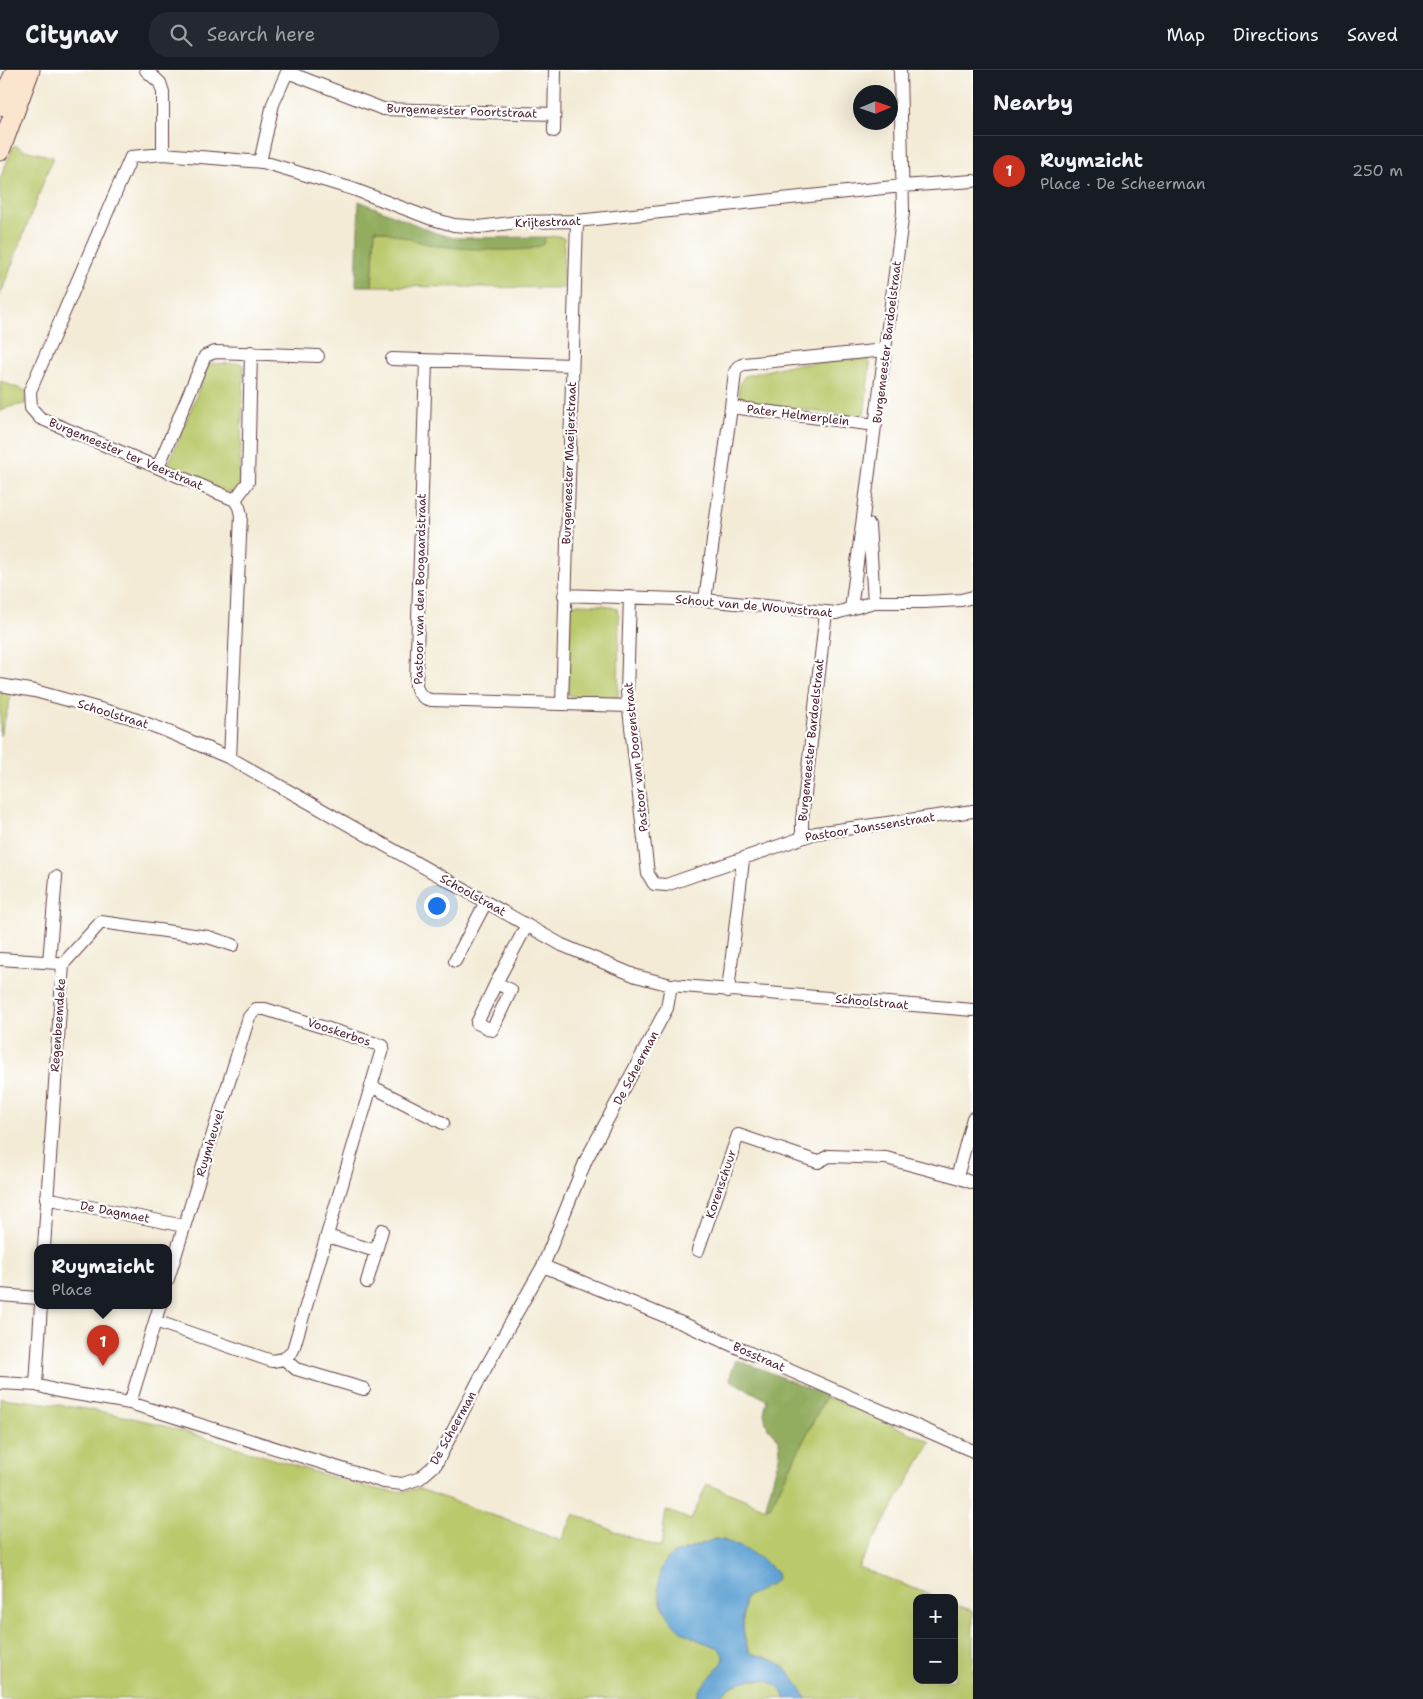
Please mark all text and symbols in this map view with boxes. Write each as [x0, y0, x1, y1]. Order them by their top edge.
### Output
search box [149, 12, 499, 57]
text: Citynav [25, 19, 119, 51]
icon: search [167, 21, 195, 49]
text: Search here [207, 22, 315, 47]
text: Map [1167, 23, 1205, 47]
text: Directions [1233, 23, 1319, 47]
text: Saved [1347, 23, 1398, 47]
north arrow [853, 85, 898, 130]
text: Nearby [993, 89, 1073, 117]
street label: Burgemeester Poortstraat [386, 100, 538, 122]
text: Ruymzicht [1040, 148, 1143, 173]
text: 1 [1005, 160, 1013, 181]
text: 250 m [1352, 160, 1403, 181]
text: Place · De Scheerman [1040, 173, 1205, 194]
street label: Krijtestraat [515, 213, 581, 231]
street label: Burgemeester Bardoelstraat [869, 260, 905, 424]
street label: Burgemeester Maeijerstraat [558, 381, 580, 545]
street label: Pater Helmerplein [746, 401, 850, 429]
street label: Burgemeester ter Veerstraat [47, 414, 205, 494]
street label: Pastoor van den Boogaardstraat [410, 493, 430, 685]
street label: Schout van de Wouwstraat [675, 591, 833, 621]
street label: Burgemeester Bardoelstraat [794, 658, 828, 822]
street label: Pastoor van Doorenstraat [620, 681, 652, 833]
street label: Schoolstraat [76, 696, 150, 732]
street label: Pastoor Janssenstraat [804, 809, 936, 845]
street label: Schoolstraat [437, 870, 509, 920]
your location [424, 893, 450, 919]
street label: Regenbeemdeke [47, 977, 69, 1072]
street label: Schoolstraat [835, 991, 909, 1013]
street label: Vooskerbos [305, 1014, 373, 1050]
street label: De Scheerman [610, 1028, 662, 1108]
street label: Ruymheuvel [192, 1107, 228, 1179]
street label: Korenschuur [702, 1147, 740, 1220]
street label: De Dagmaet [79, 1197, 151, 1227]
popup [34, 1244, 172, 1309]
text: Ruymzicht [52, 1254, 154, 1279]
text: Place [52, 1279, 92, 1300]
pin: 1 [87, 1325, 119, 1366]
street label: Bosstraat [730, 1338, 788, 1376]
street label: De Scheerman [426, 1388, 480, 1468]
map controls [913, 1594, 958, 1684]
button: + [913, 1594, 958, 1639]
button: − [913, 1639, 958, 1684]

